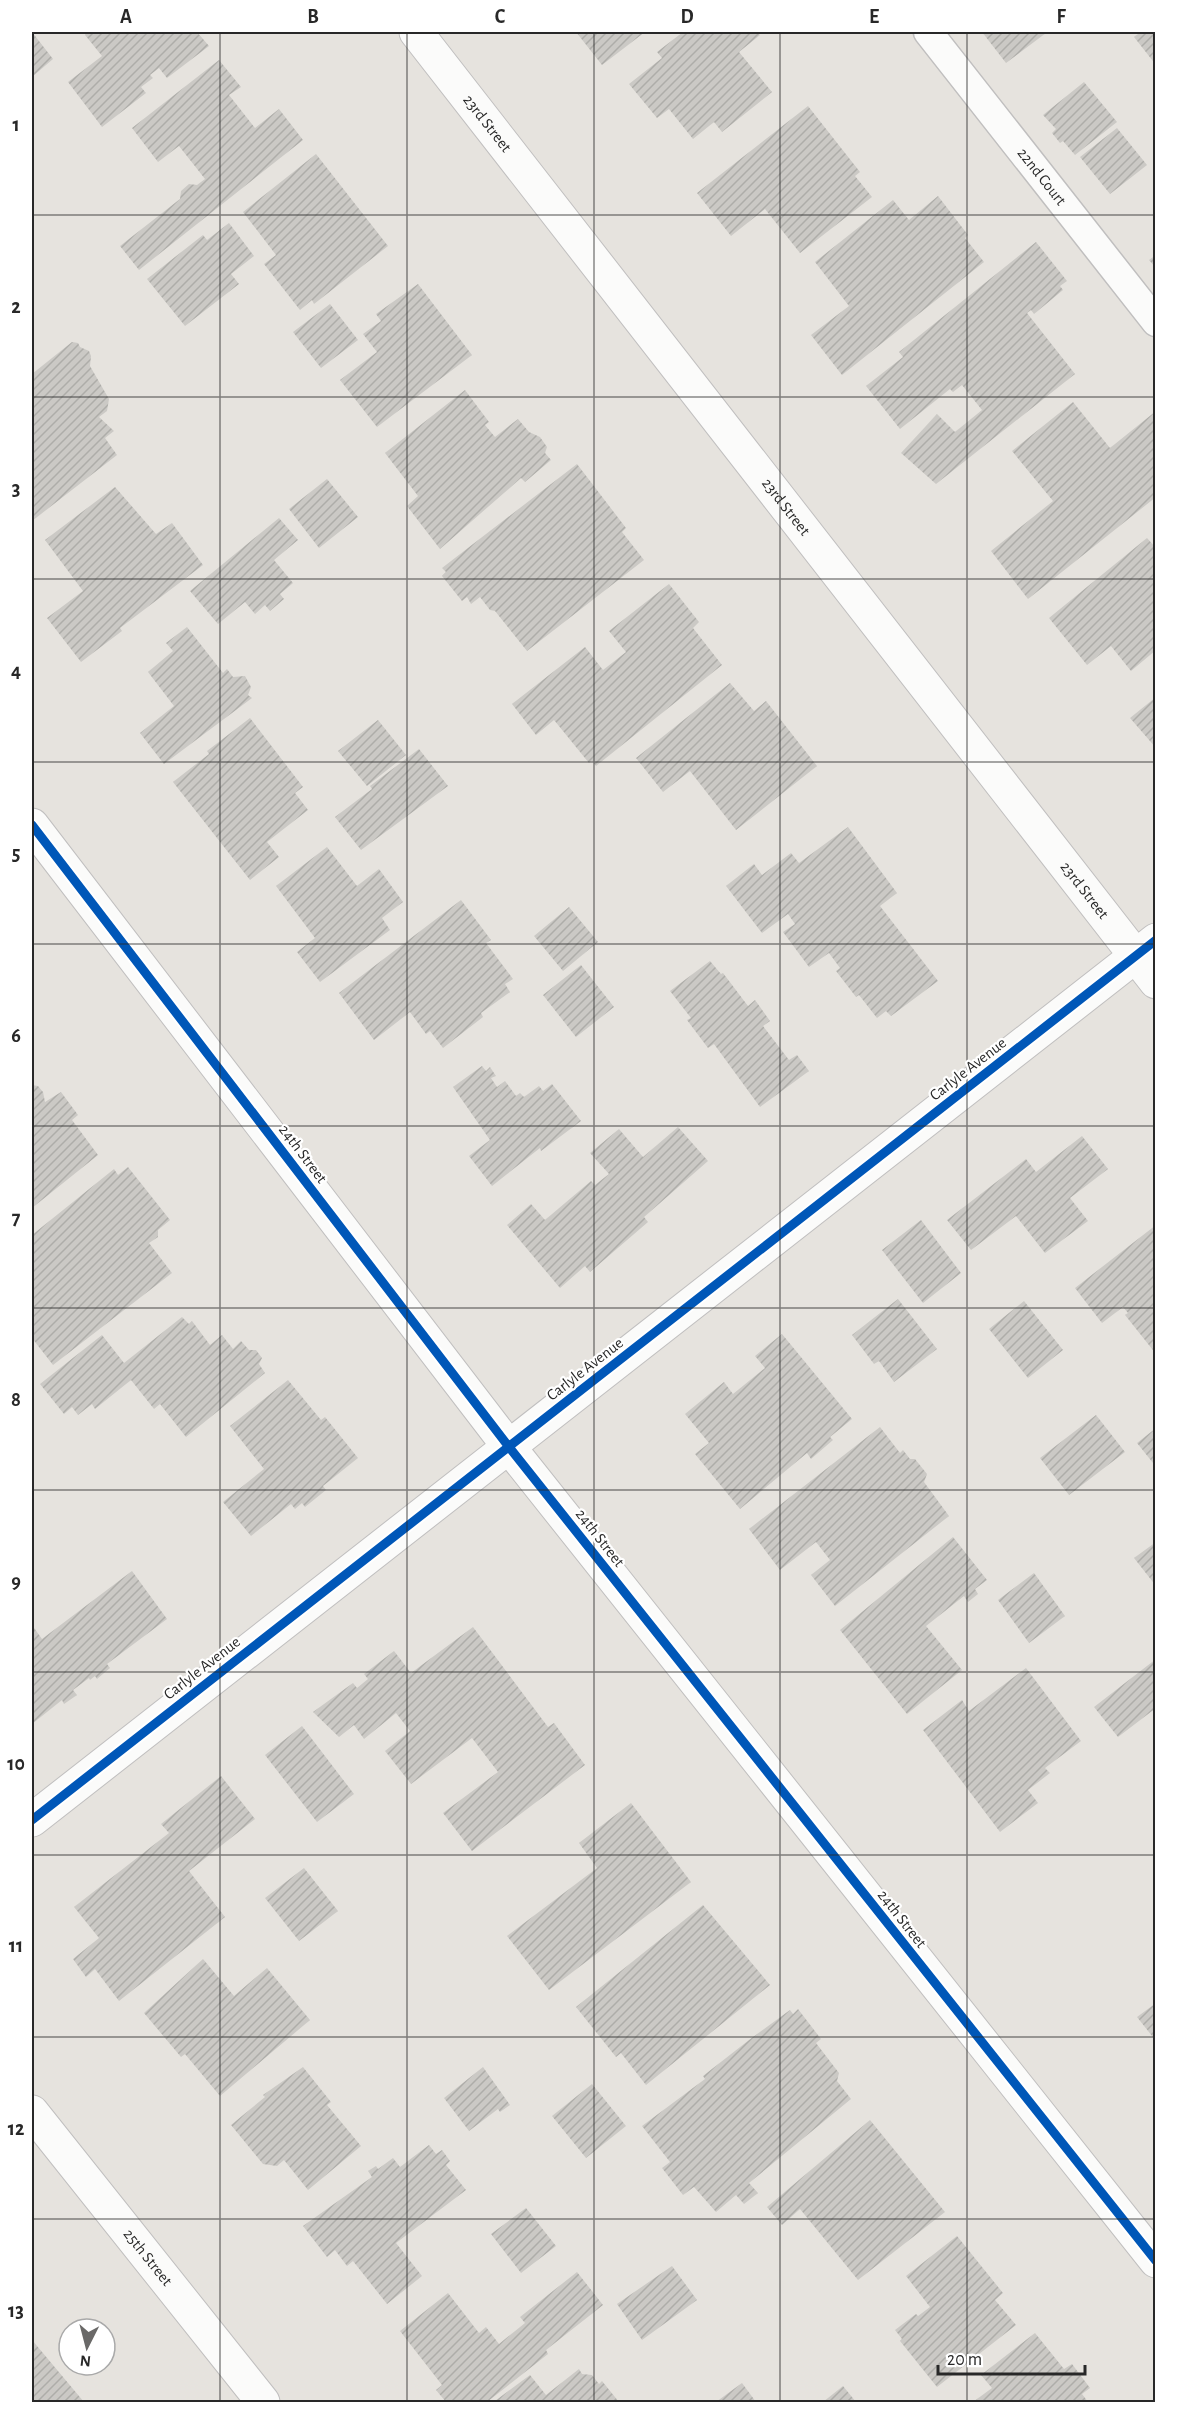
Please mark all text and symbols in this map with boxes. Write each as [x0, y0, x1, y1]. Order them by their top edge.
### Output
text: A [120, 7, 132, 27]
text: B [307, 7, 319, 27]
text: C [495, 7, 506, 27]
text: D [680, 7, 694, 27]
text: E [869, 7, 879, 27]
text: F [1056, 7, 1066, 27]
street label: 23rd Street [460, 92, 514, 155]
text: 1 [12, 115, 20, 135]
street label: 22nd Court [1014, 145, 1069, 208]
text: 2 [11, 297, 21, 317]
street label: 23rd Street [759, 475, 813, 539]
text: 3 [12, 479, 20, 499]
text: 4 [11, 661, 21, 681]
text: 5 [12, 844, 20, 864]
street label: 23rd Street [1057, 859, 1112, 922]
text: 6 [11, 1026, 21, 1046]
street label: Carlyle Avenue [927, 1034, 1010, 1104]
street label: 24th Street [276, 1122, 330, 1186]
text: 7 [12, 1208, 21, 1228]
street label: Carlyle Avenue [544, 1334, 627, 1404]
text: 8 [11, 1390, 21, 1410]
street label: 24th Street [573, 1506, 627, 1570]
text: 9 [11, 1572, 21, 1592]
street label: Carlyle Avenue [161, 1633, 244, 1703]
text: 10 [7, 1754, 25, 1774]
street label: 24th Street [875, 1887, 929, 1951]
text: 11 [9, 1936, 23, 1956]
text: 12 [8, 2119, 24, 2139]
street label: 25th Street [121, 2226, 175, 2289]
text: 13 [8, 2301, 24, 2321]
north arrow [57, 2317, 117, 2377]
scale bar [938, 2338, 1085, 2376]
text: 20 m [947, 2351, 982, 2369]
text: N [79, 2352, 92, 2369]

